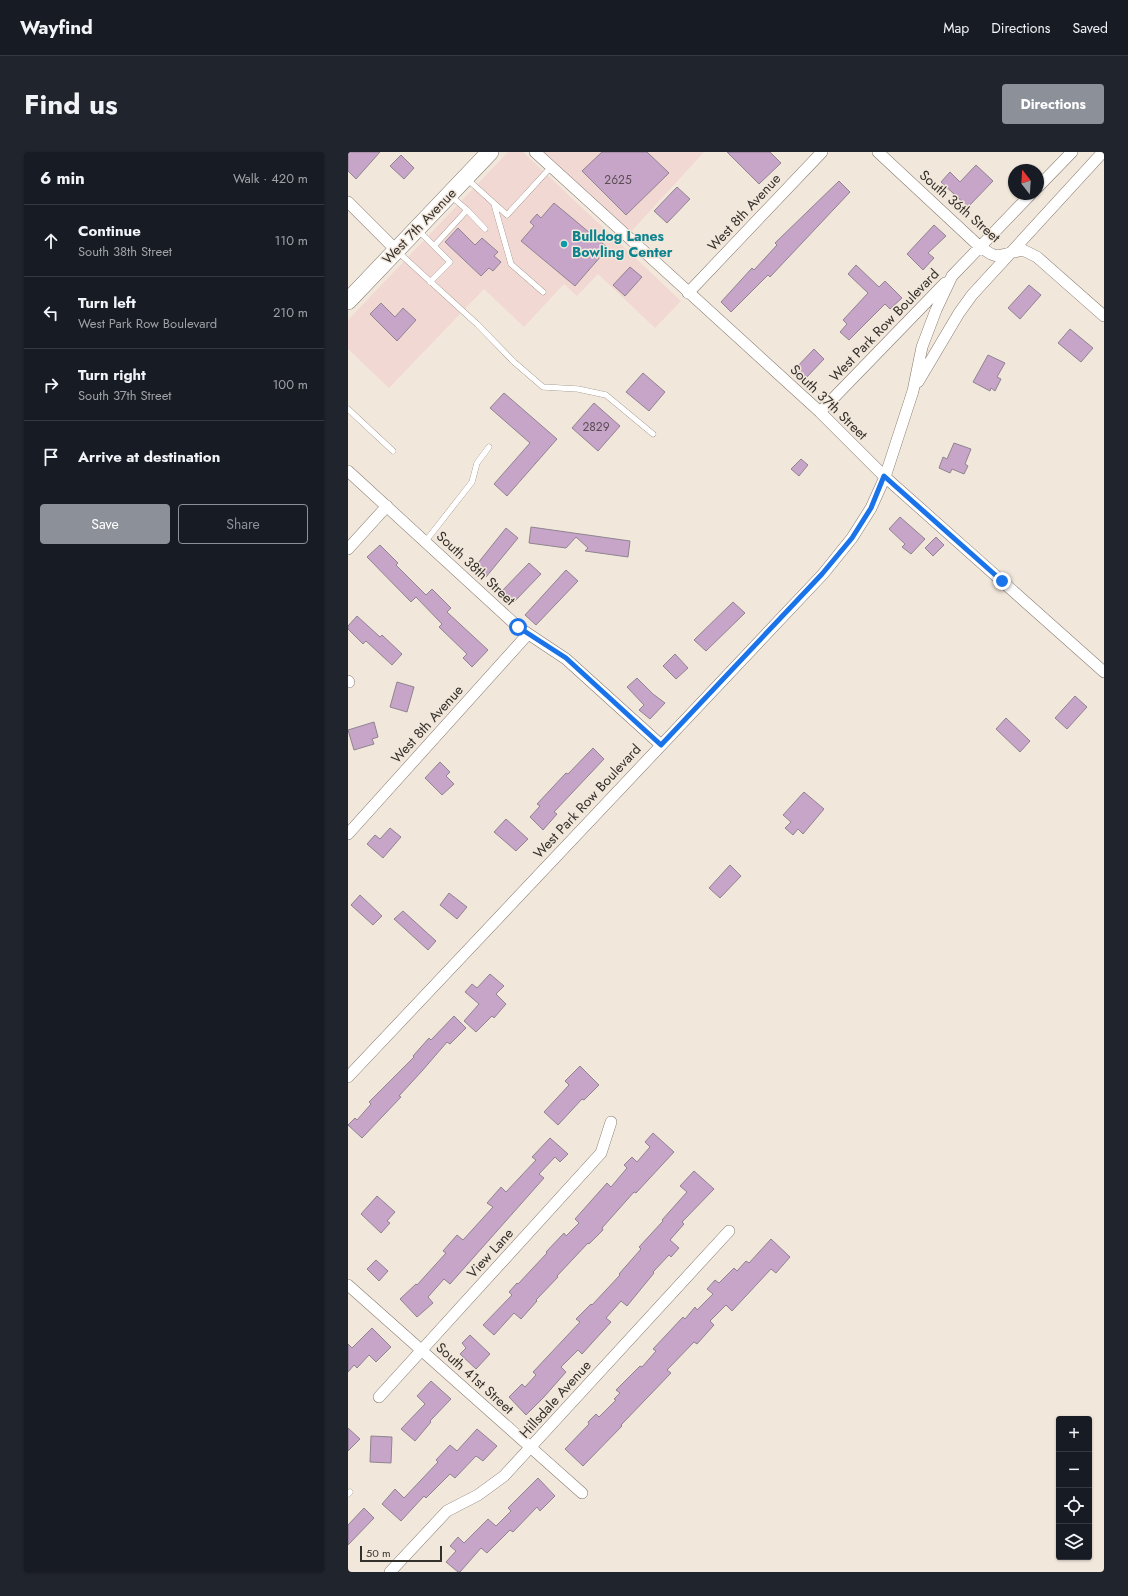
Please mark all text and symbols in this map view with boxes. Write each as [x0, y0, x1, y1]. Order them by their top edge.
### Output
text: Wayfind [20, 14, 93, 41]
text: Map [943, 18, 969, 38]
text: Directions [991, 18, 1051, 38]
text: Saved [1073, 18, 1108, 38]
text: Find us [24, 84, 118, 125]
button: Directions [1002, 84, 1104, 124]
north arrow [1008, 164, 1044, 200]
street label: South 36th Street [915, 165, 1005, 247]
text: 6 min [40, 166, 85, 190]
text: Walk · 420 m [233, 169, 308, 188]
street label: West 8th Avenue [703, 169, 785, 255]
house number: 2625 [604, 171, 632, 189]
street label: West 7th Avenue [377, 183, 461, 269]
text: Continue [78, 220, 141, 242]
place label: Bulldog Lanes Bowling Center [572, 226, 673, 262]
icon: ahead [40, 230, 62, 252]
text: 110 m [274, 231, 308, 250]
marker: Bulldog Lanes Bowling Center [559, 239, 569, 249]
text: South 38th Street [78, 242, 172, 261]
street label: West Park Row Boulevard [825, 264, 943, 386]
text: Turn left [78, 292, 136, 314]
icon: left [40, 302, 62, 324]
text: 210 m [273, 303, 308, 322]
text: West Park Row Boulevard [78, 314, 217, 333]
street label: South 37th Street [786, 360, 873, 445]
text: Turn right [78, 364, 146, 386]
icon: right [40, 374, 62, 396]
text: 100 m [273, 375, 308, 394]
text: South 37th Street [78, 386, 171, 405]
house number: 2829 [582, 418, 610, 436]
icon: arrive [40, 446, 62, 468]
text: Arrive at destination [78, 446, 220, 468]
button: Save [40, 504, 170, 544]
button: Share [178, 504, 308, 544]
street label: South 38th Street [432, 526, 520, 610]
route end [993, 572, 1011, 590]
route start [509, 618, 527, 636]
street label: West 8th Avenue [386, 680, 468, 768]
street label: West Park Row Boulevard [529, 739, 645, 863]
street label: View Lane [462, 1224, 518, 1282]
street label: South 41st Street [432, 1338, 519, 1419]
street label: Hillsdale Avenue [515, 1356, 595, 1442]
map controls [1056, 1416, 1092, 1560]
button: + [1056, 1416, 1092, 1452]
button: − [1056, 1452, 1092, 1488]
button: locate [1056, 1488, 1092, 1524]
button: layers [1056, 1524, 1092, 1560]
scale bar [360, 1544, 442, 1563]
text: 50 m [366, 1545, 391, 1561]

